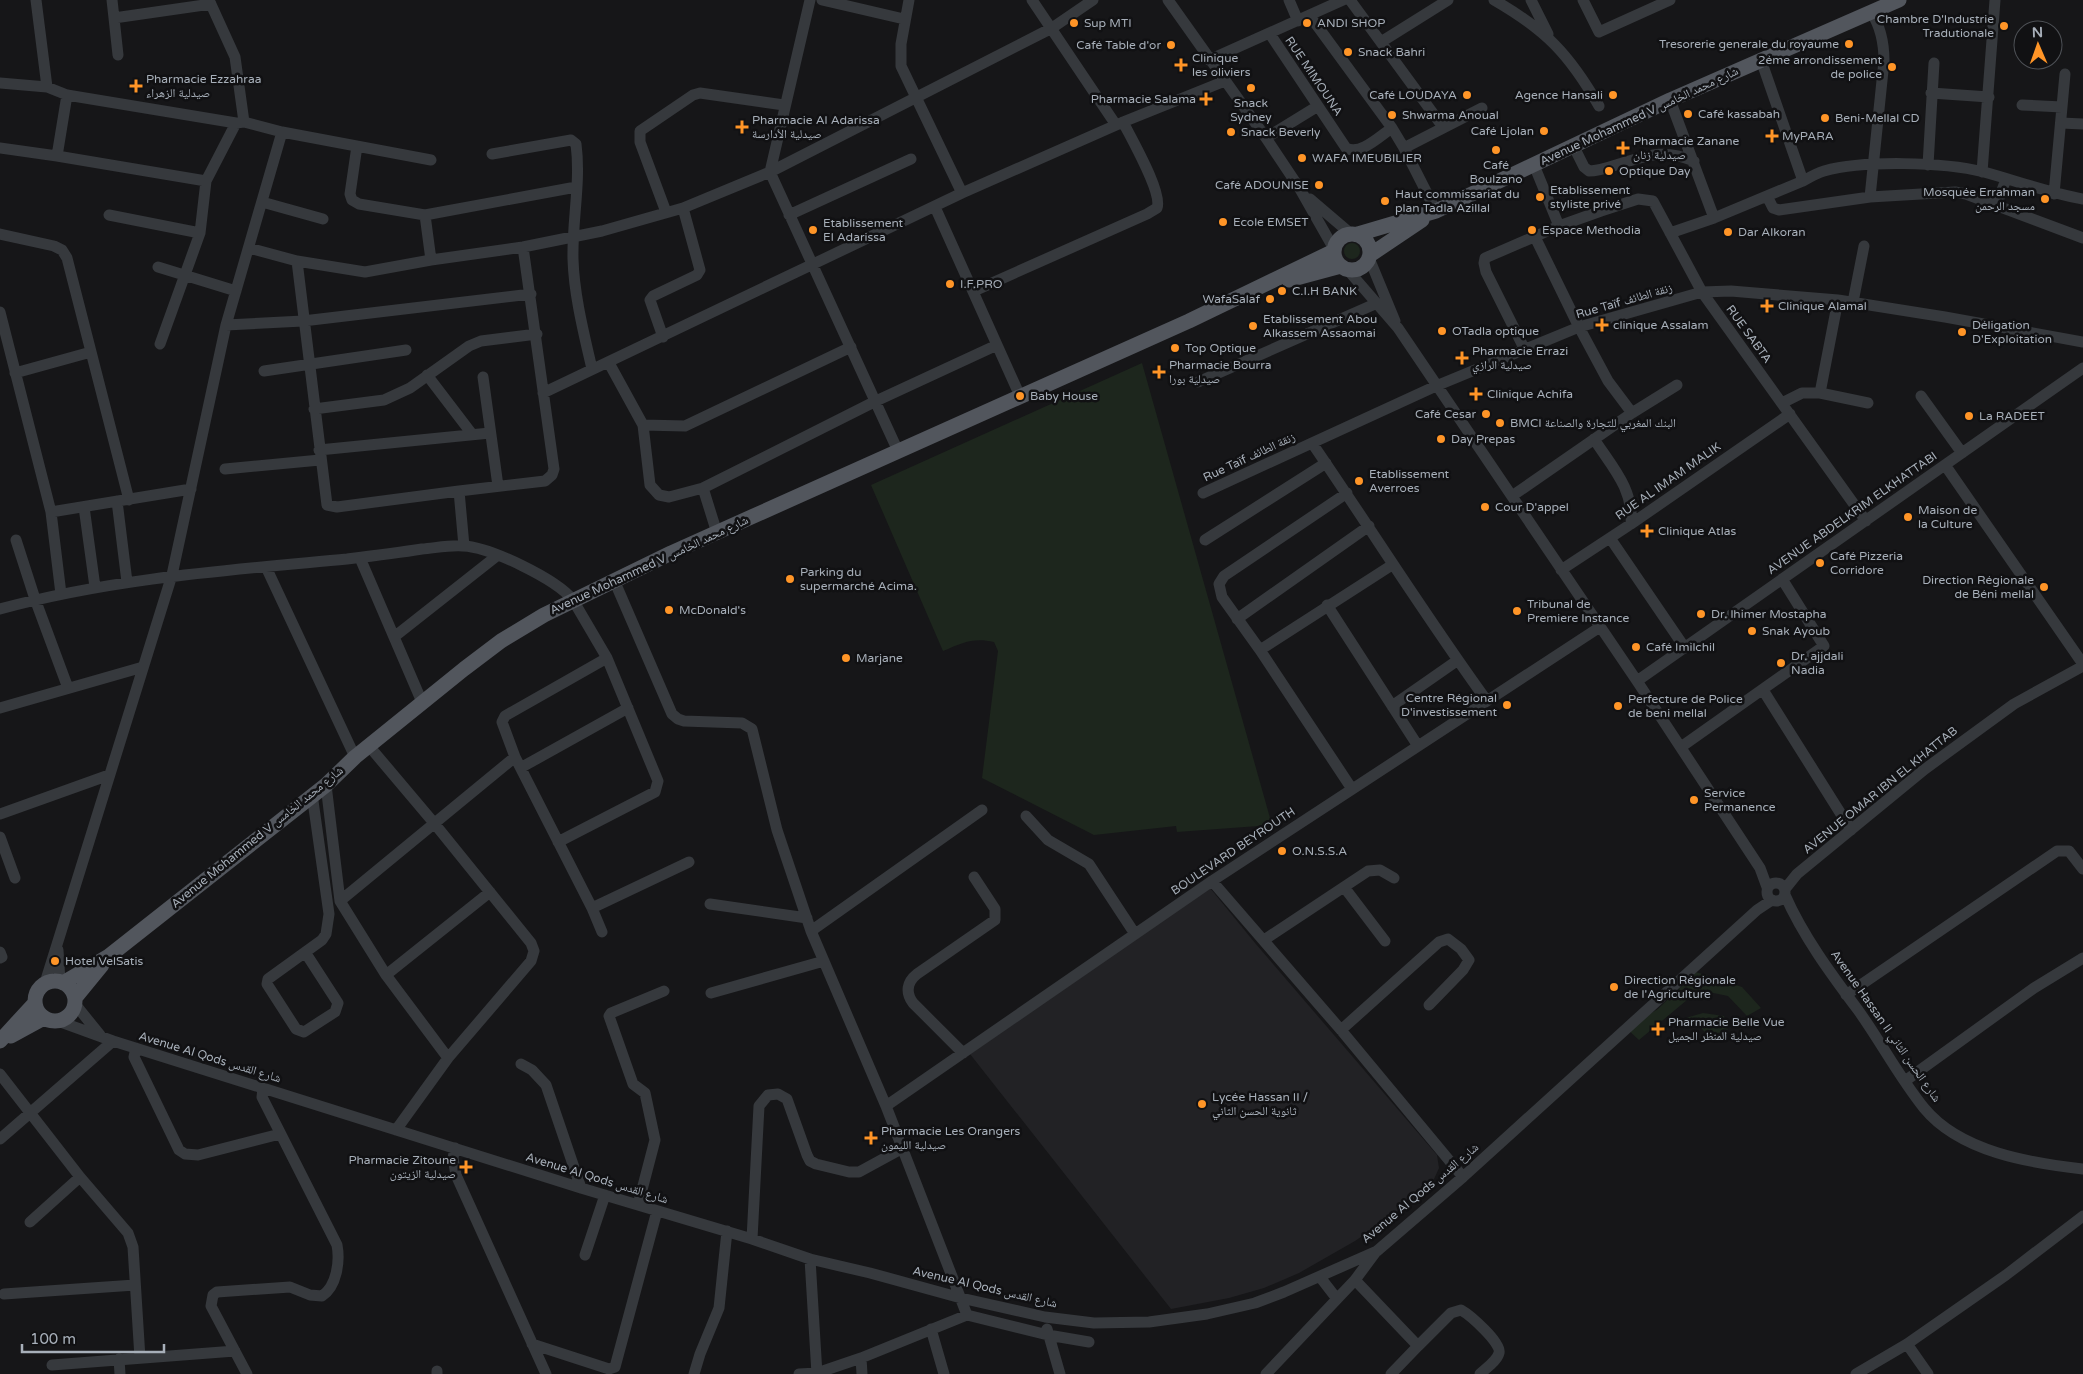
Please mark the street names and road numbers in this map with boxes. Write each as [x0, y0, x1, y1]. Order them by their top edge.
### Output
street label: RUE MIMOUNA [1282, 34, 1346, 118]
street label: Avenue Mohammed V شارع محمد الخامس [1538, 64, 1741, 169]
street label: Rue Taïf زنقة الطائف [1574, 280, 1674, 321]
street label: RUE SABTA [1723, 302, 1775, 366]
street label: Rue Taïf زنقة الطائف [1201, 429, 1297, 484]
street label: RUE AL IMAM MALIK [1613, 439, 1723, 523]
street label: AVENUE ABDELKRIM ELKHATTABI [1764, 449, 1940, 577]
street label: Avenue Mohammed V شارع محمد الخامس [548, 513, 751, 618]
street label: AVENUE OMAR IBN EL KHATTAB [1800, 723, 1960, 857]
street label: Avenue Mohammed V شارع محمد الخامس [168, 763, 346, 912]
street label: BOULEVARD BEYROUTH [1168, 804, 1298, 898]
street label: Avenue Hassan II شارع الحسن الثاني [1825, 947, 1944, 1106]
street label: Avenue Al Qods شارع القدس [137, 1029, 283, 1086]
street label: Avenue Al Qods شارع القدس [1359, 1140, 1482, 1247]
street label: Avenue Al Qods شارع القدس [524, 1150, 670, 1207]
street label: Avenue Al Qods شارع القدس [911, 1264, 1059, 1311]

